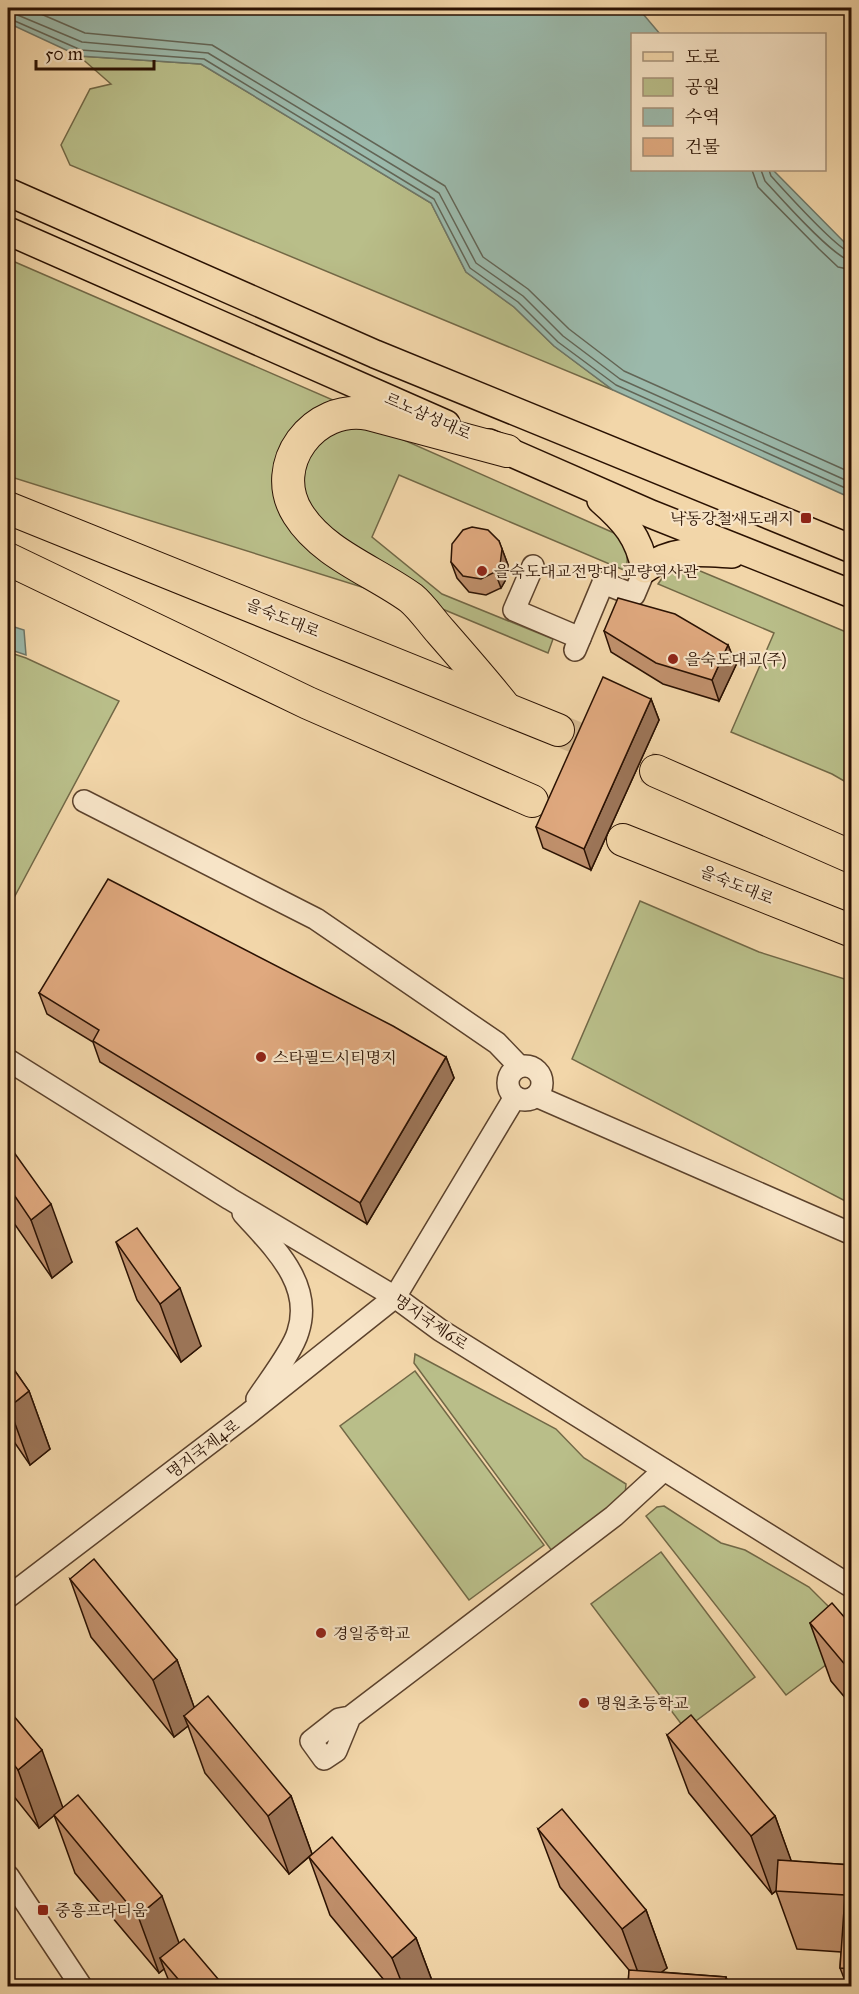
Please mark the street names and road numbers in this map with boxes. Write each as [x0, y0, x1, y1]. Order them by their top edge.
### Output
street label: 르노삼성대로 [382, 388, 475, 444]
street label: 을숙도대로 [244, 595, 323, 641]
street label: 을숙도대로 [698, 862, 777, 908]
street label: 명지국제6로 [390, 1290, 472, 1354]
street label: 명지국제4로 [163, 1415, 244, 1483]

